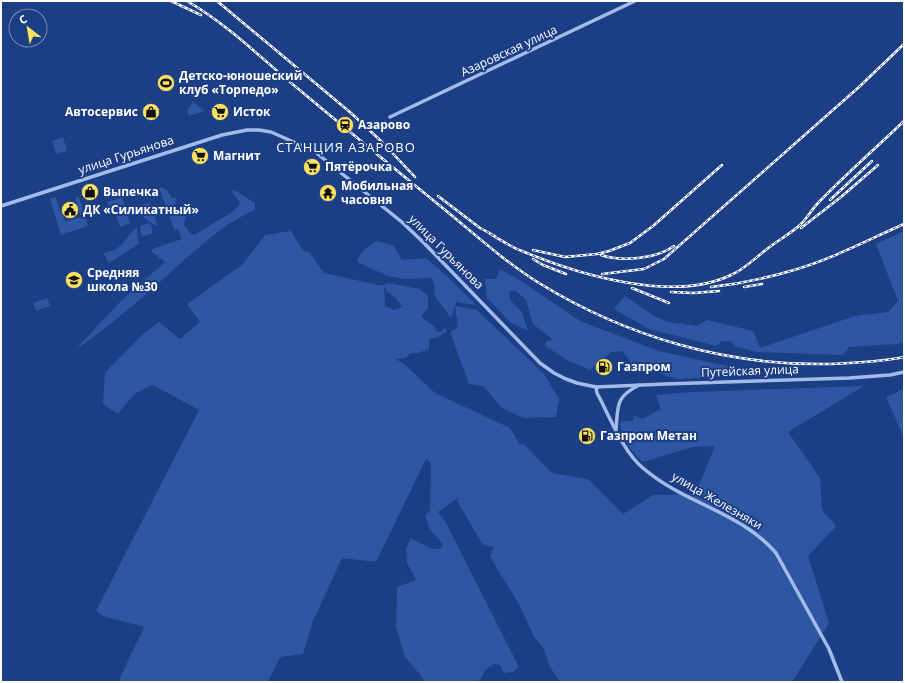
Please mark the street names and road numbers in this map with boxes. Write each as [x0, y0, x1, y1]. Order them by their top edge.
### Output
street label: Азаровская улица [458, 21, 560, 80]
street label: улица Гурьянова [76, 131, 176, 178]
street label: улица Гурьянова [405, 210, 488, 293]
street label: Путейская улица [701, 360, 799, 381]
street label: улица Железняки [669, 468, 766, 533]

